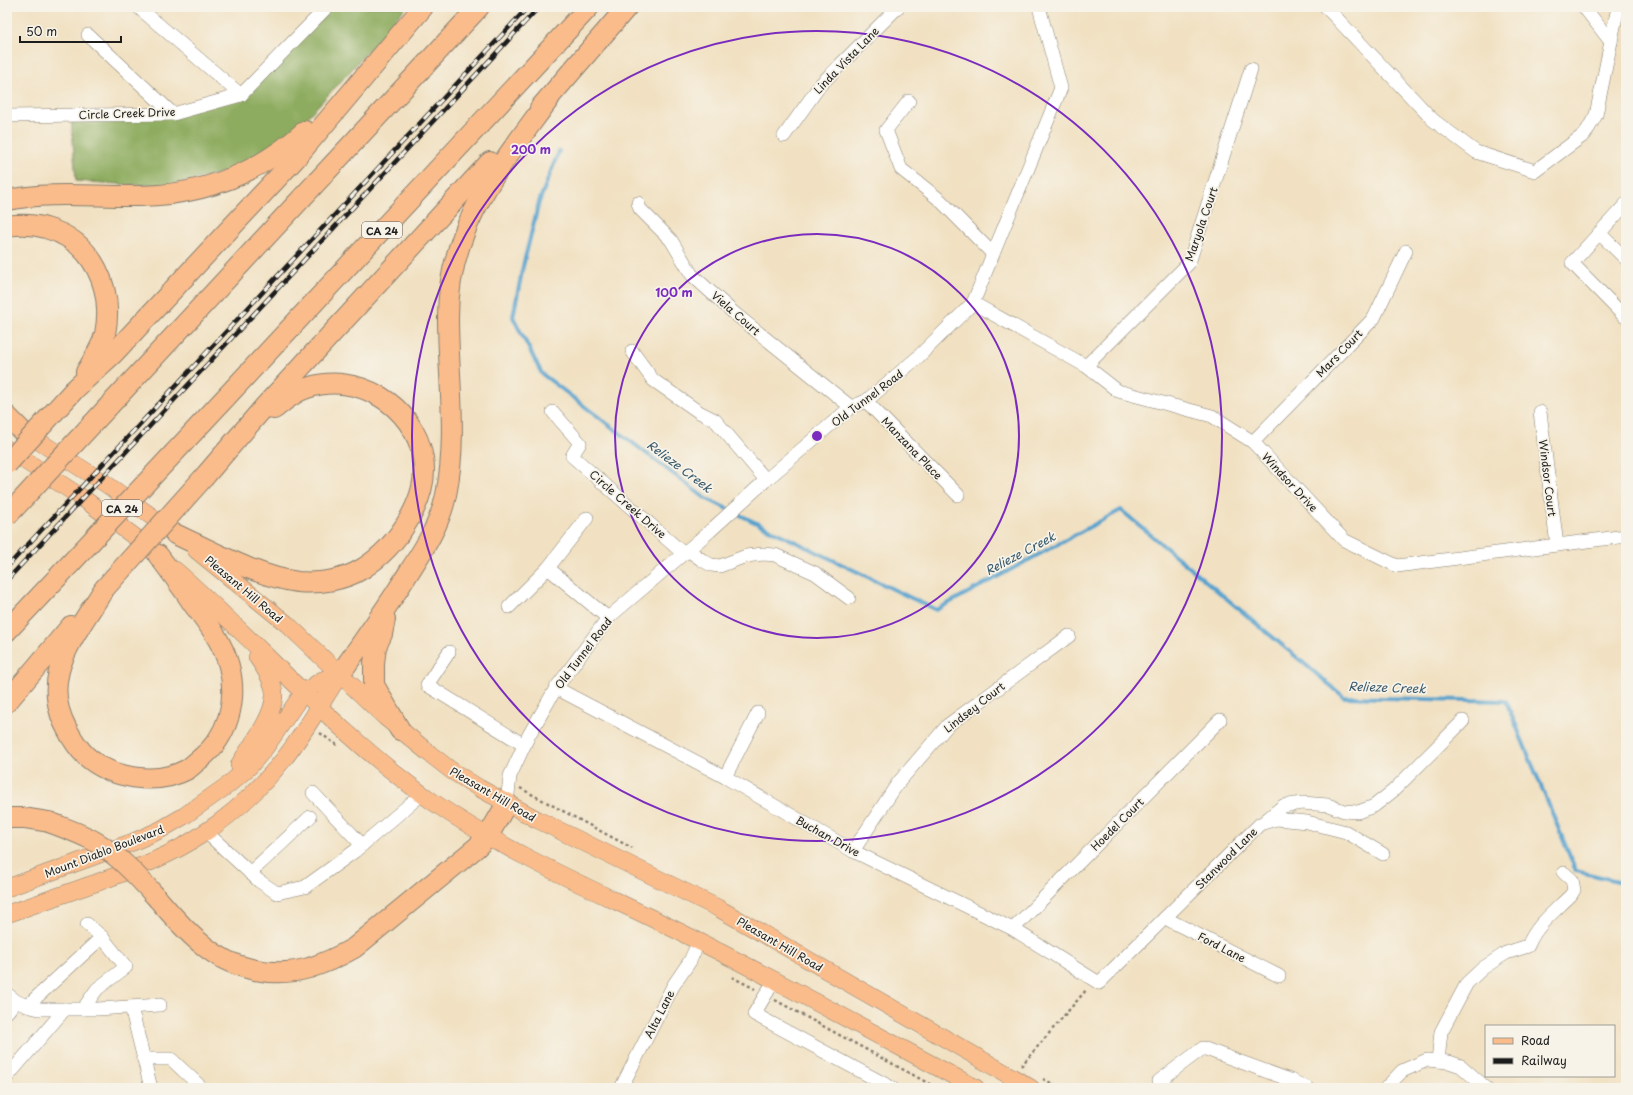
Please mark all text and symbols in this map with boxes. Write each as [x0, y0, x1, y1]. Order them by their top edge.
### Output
scale bar [20, 18, 121, 44]
text: 50 m [26, 22, 57, 40]
street label: Linda Vista Lane [809, 22, 883, 98]
street label: Circle Creek Drive [78, 103, 176, 123]
text: 200 m [511, 140, 551, 158]
street label: Maryola Court [1180, 184, 1222, 264]
road number: CA 24 [362, 222, 402, 238]
text: 100 m [655, 283, 693, 301]
street label: Viela Court [708, 287, 765, 339]
street label: Mars Court [1312, 325, 1367, 381]
street label: Old Tunnel Road [827, 365, 907, 431]
street label: Manzana Place [878, 413, 947, 483]
centre of rings [810, 429, 824, 443]
water label: Relieze Creek [644, 436, 717, 497]
street label: Windsor Court [1535, 438, 1561, 518]
street label: Windsor Drive [1258, 449, 1322, 516]
street label: Circle Creek Drive [586, 466, 670, 542]
road number: CA 24 [102, 500, 142, 516]
water label: Relieze Creek [982, 527, 1059, 579]
street label: Pleasant Hill Road [201, 551, 287, 627]
street label: Old Tunnel Road [550, 613, 616, 693]
street label: Lindsey Court [940, 677, 1009, 736]
water label: Relieze Creek [1348, 677, 1427, 697]
street label: Pleasant Hill Road [447, 762, 539, 826]
street label: Hoedel Court [1087, 793, 1148, 854]
street label: Buchan Drive [793, 811, 863, 861]
street label: Mount Diablo Boulevard [42, 820, 166, 882]
street label: Stanwood Lane [1191, 823, 1261, 893]
street label: Pleasant Hill Road [734, 912, 826, 976]
street label: Ford Lane [1195, 928, 1249, 966]
street label: Alta Lane [640, 987, 678, 1041]
legend [1485, 1025, 1615, 1077]
text: Road [1521, 1031, 1550, 1049]
text: Railway [1521, 1051, 1567, 1069]

